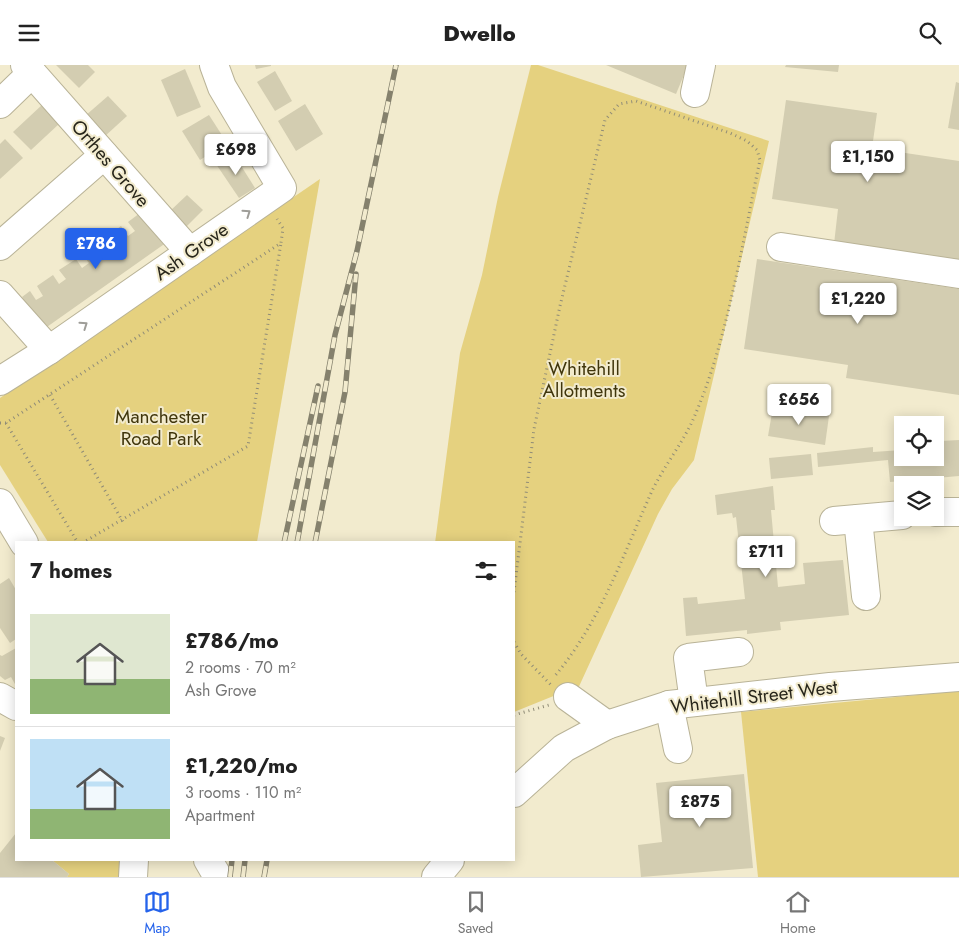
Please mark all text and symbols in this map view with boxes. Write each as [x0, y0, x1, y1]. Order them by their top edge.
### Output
text: Dwello [443, 17, 516, 49]
icon: menu [15, 19, 43, 47]
icon: search [916, 19, 944, 47]
street label: Orthes Grove [65, 114, 156, 213]
pin: £698 [206, 133, 266, 176]
text: £698 [215, 138, 257, 161]
pin: £1,150 [827, 141, 909, 183]
text: £1,150 [842, 145, 894, 168]
one-way arrow [241, 210, 250, 219]
street label: Ash Grove [149, 216, 234, 287]
pin: £786 [66, 227, 126, 270]
text: £786 [76, 232, 116, 255]
pin: £1,220 [817, 283, 899, 325]
text: £1,220 [831, 287, 885, 310]
one-way arrow [79, 322, 88, 331]
park label: Whitehill Allotments [542, 355, 626, 404]
pin: £656 [769, 383, 829, 426]
text: £656 [778, 388, 820, 411]
park label: Manchester Road Park [115, 403, 207, 452]
map controls [894, 416, 944, 526]
button: locate [894, 416, 944, 466]
button: layers [894, 476, 944, 526]
pin: £711 [736, 535, 796, 578]
text: £711 [748, 540, 784, 563]
text: 7 homes [30, 556, 112, 586]
icon: filters [472, 557, 500, 585]
text: £786/mo [185, 626, 279, 656]
icon: home [70, 634, 130, 694]
text: 2 rooms · 70 m² [185, 656, 296, 679]
street label: Whitehill Street West [669, 673, 839, 720]
text: Ash Grove [185, 679, 256, 702]
text: £1,220/mo [185, 751, 298, 781]
icon: home [70, 759, 130, 819]
text: 3 rooms · 110 m² [185, 781, 301, 804]
pin: £875 [670, 785, 730, 828]
text: £875 [680, 790, 720, 813]
text: Apartment [185, 804, 255, 827]
tab: Map [143, 888, 171, 938]
tab: Saved [458, 888, 493, 938]
tab: Home [780, 888, 816, 938]

